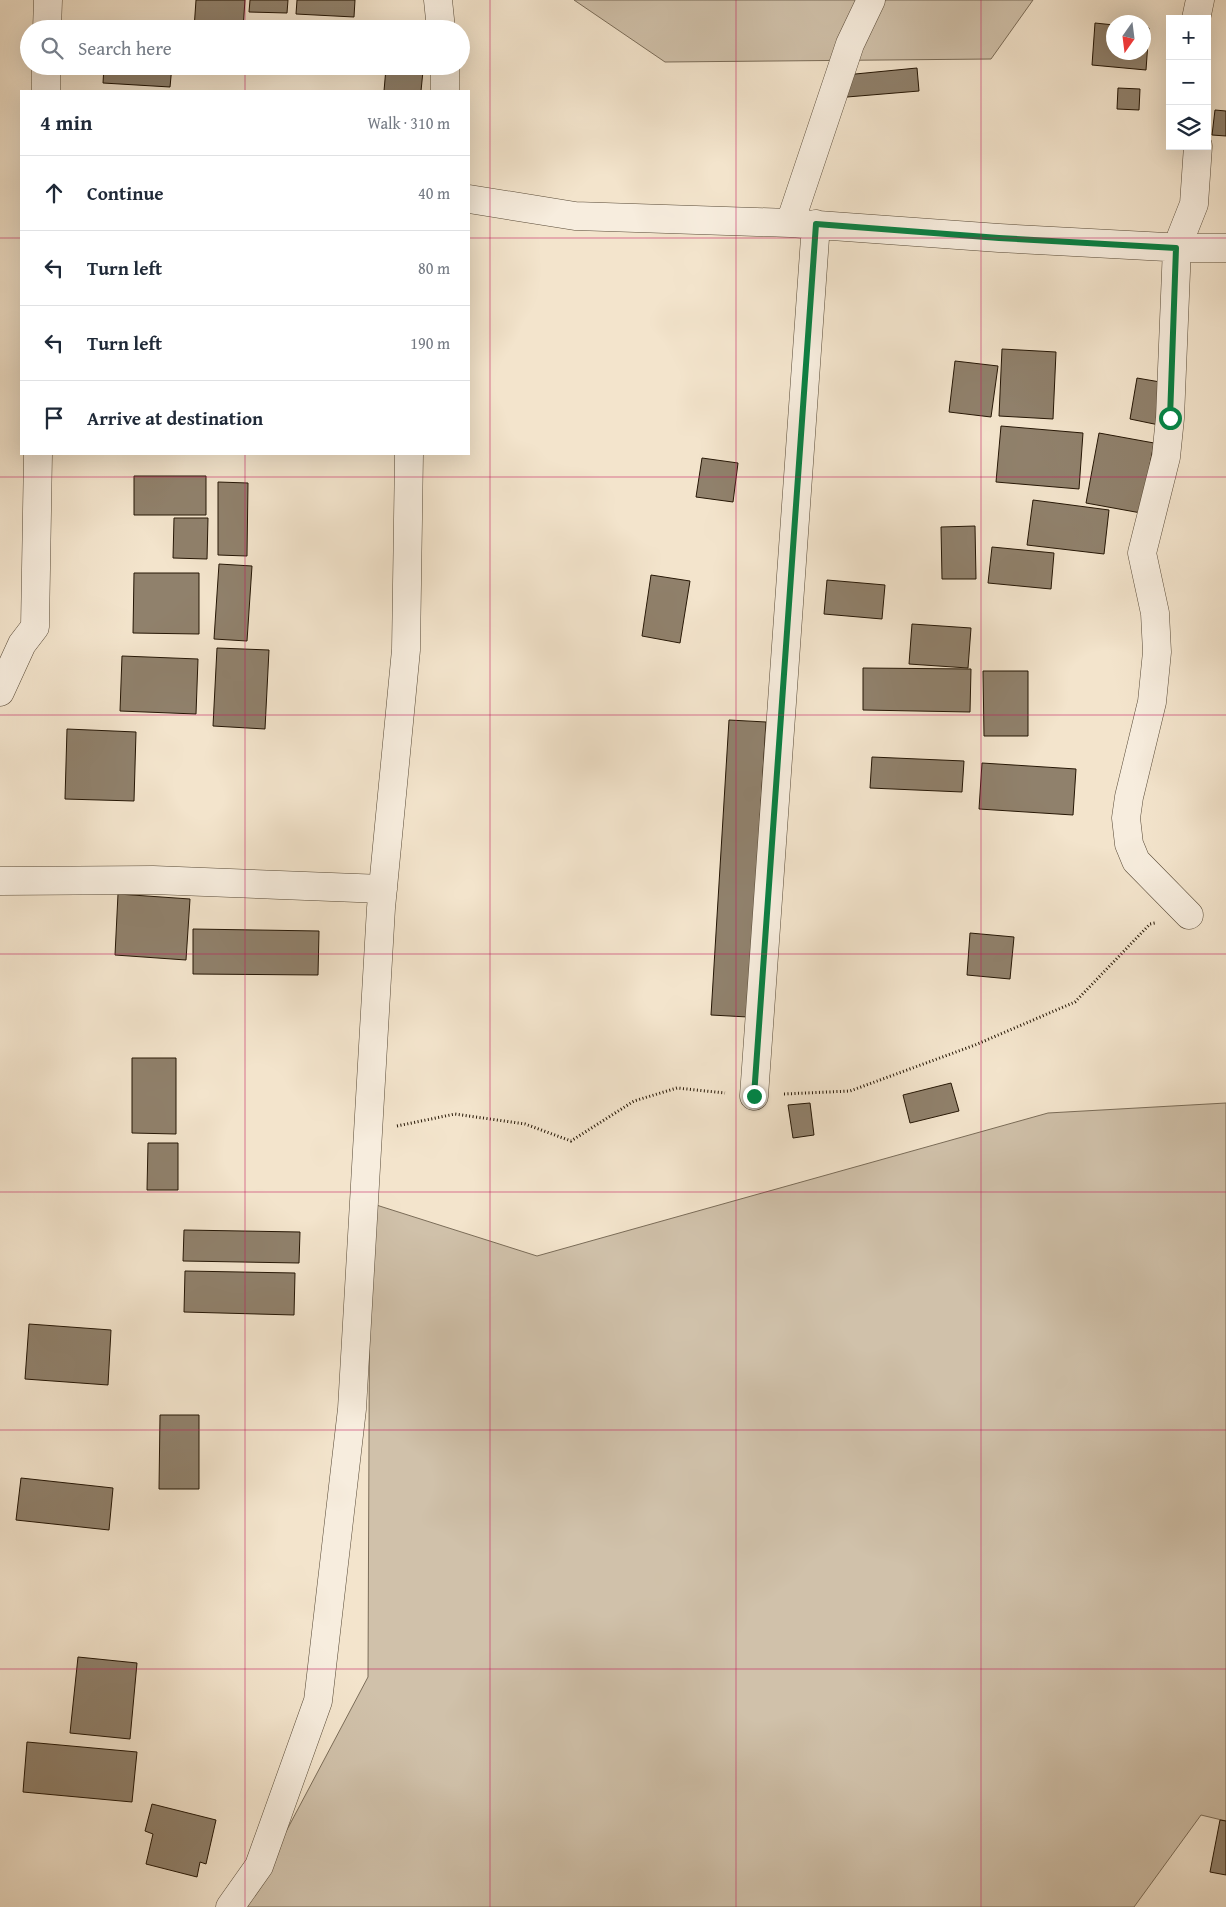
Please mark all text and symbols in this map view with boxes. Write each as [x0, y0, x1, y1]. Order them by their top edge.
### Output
north arrow [1106, 15, 1151, 60]
map controls [1166, 15, 1211, 150]
button: + [1166, 15, 1211, 60]
search box [20, 20, 470, 75]
icon: search [38, 34, 66, 62]
text: Search here [78, 34, 172, 62]
button: − [1166, 60, 1211, 105]
button: layers [1166, 105, 1211, 150]
text: 4 min [40, 107, 92, 138]
text: Walk · 310 m [367, 111, 450, 135]
icon: ahead [40, 179, 68, 207]
text: Continue [87, 179, 164, 207]
text: 40 m [418, 181, 450, 205]
icon: left [40, 254, 68, 282]
text: Turn left [87, 254, 162, 282]
text: 80 m [418, 256, 450, 280]
icon: left [40, 329, 68, 357]
text: Turn left [87, 329, 162, 357]
text: 190 m [410, 331, 450, 355]
icon: arrive [40, 404, 68, 432]
text: Arrive at destination [87, 404, 263, 432]
route start [1159, 407, 1182, 430]
route end [743, 1085, 766, 1108]

